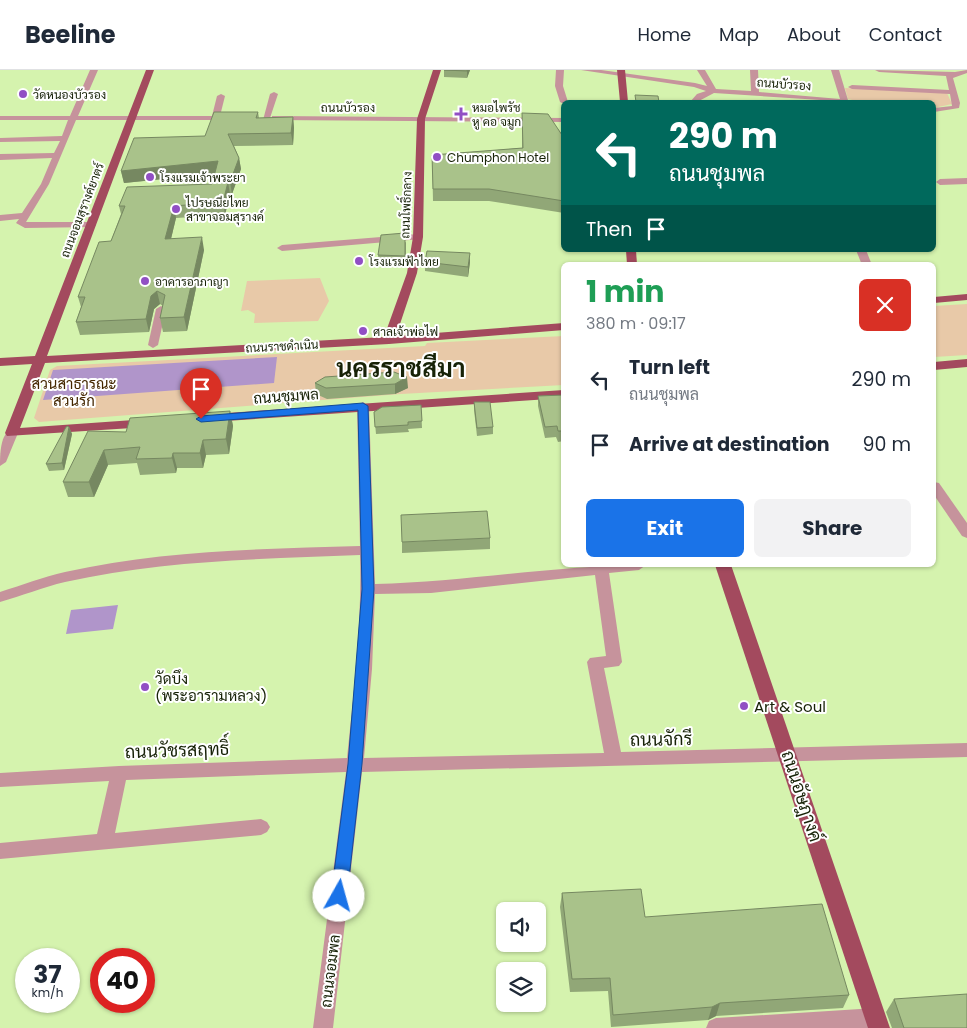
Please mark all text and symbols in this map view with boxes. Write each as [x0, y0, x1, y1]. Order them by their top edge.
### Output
text: Beeline [25, 18, 116, 51]
text: Home [637, 22, 691, 47]
text: Map [719, 22, 759, 47]
text: About [787, 22, 841, 47]
text: Contact [869, 22, 942, 47]
street label: ถนนบัวรอง [756, 74, 812, 94]
place label: วัดหนองบัวรอง [33, 86, 106, 103]
marker: วัดหนองบัวรอง [17, 88, 29, 100]
street label: ถนนบัวรอง [321, 99, 375, 116]
place label: หมอไพรัช หู คอ จมูก [472, 99, 521, 130]
marker: หมอไพรัช หู คอ จมูก [454, 107, 468, 121]
text: 290 m [669, 111, 778, 160]
icon: left [586, 120, 651, 185]
place label: Chumphon Hotel [447, 149, 549, 166]
marker: Chumphon Hotel [431, 151, 443, 163]
text: ถนนชุมพล [669, 158, 765, 189]
street label: ถนนจอมสุรางค์ยาตร์ [56, 160, 109, 260]
place label: โรงแรมเจ้าพระยา [159, 169, 246, 186]
marker: โรงแรมเจ้าพระยา [144, 171, 156, 183]
street label: ถนนโพธิ์กลาง [394, 171, 416, 239]
place label: ไปรษณียไทย สาขาจอมสุรางค์ [185, 194, 264, 226]
marker: ไปรษณียไทย สาขาจอมสุรางค์ [170, 203, 182, 215]
icon: arrive [642, 215, 670, 243]
text: Then [586, 216, 632, 243]
place label: โรงแรมฟ้าไทย [368, 253, 439, 270]
marker: โรงแรมฟ้าไทย [353, 255, 365, 267]
text: 1 min [586, 270, 664, 313]
place label: อาคารอาภาญา [155, 273, 229, 290]
marker: อาคารอาภาญา [139, 275, 151, 287]
button: close [859, 279, 911, 331]
text: 380 m · 09:17 [586, 312, 686, 335]
place label: ศาลเจ้าพ่อไฟ [373, 323, 438, 340]
marker: ศาลเจ้าพ่อไฟ [357, 325, 369, 337]
street label: ถนนราชดำเนิน [245, 336, 319, 356]
district label: นครราชสีมา [336, 351, 466, 386]
text: Turn left [629, 354, 710, 381]
icon: left [586, 366, 614, 394]
text: 290 m [852, 366, 911, 393]
pin [180, 368, 222, 419]
park label: สวนสาธารณะ สวนรัก [31, 373, 117, 411]
icon: arrive [187, 375, 215, 403]
street label: ถนนชุมพล [253, 383, 320, 410]
text: ถนนชุมพล [629, 383, 699, 406]
icon: arrive [586, 431, 614, 459]
text: Arrive at destination [629, 431, 830, 458]
text: 90 m [862, 431, 911, 458]
button: Exit [586, 499, 744, 557]
button: Share [754, 499, 911, 557]
place label: วัดบึง (พระอารามหลวง) [155, 668, 267, 706]
marker: วัดบึง (พระอารามหลวง) [139, 681, 151, 693]
place label: Art & Soul [754, 696, 826, 717]
marker: Art & Soul [738, 700, 750, 712]
street label: ถนนจักรี [630, 726, 693, 752]
street label: ถนนวัชรสฤทธิ์ [124, 733, 230, 764]
street label: ถนนอัษฎางค์ [775, 747, 829, 845]
position arrow [312, 869, 364, 921]
map controls [496, 902, 546, 1012]
button: sound [496, 902, 546, 952]
street label: ถนนจอมพล [315, 933, 345, 1009]
speed limit sign: 40 [90, 948, 155, 1013]
text: 37 [33, 957, 62, 992]
button: layers [496, 962, 546, 1012]
text: km/h [32, 984, 63, 1001]

